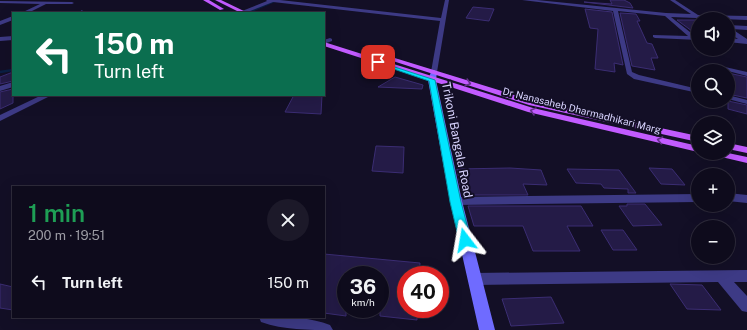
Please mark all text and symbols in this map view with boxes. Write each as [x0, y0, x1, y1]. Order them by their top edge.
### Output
map controls [691, 12, 735, 264]
button: sound [691, 12, 735, 56]
text: 150 m [94, 27, 174, 60]
icon: left [28, 28, 80, 80]
pin [361, 45, 395, 79]
icon: arrive [367, 51, 389, 73]
text: Turn left [94, 61, 164, 82]
button: search [691, 64, 735, 108]
one-way arrow [464, 78, 471, 87]
street label: Trikoni Bangala Road [439, 81, 475, 199]
street label: Dr Nanasaheb Dharmadhikari Marg [502, 84, 662, 136]
one-way arrow [530, 107, 537, 116]
button: layers [691, 116, 735, 160]
one-way arrow [657, 137, 663, 145]
button: + [691, 168, 735, 212]
text: 1 min [28, 199, 85, 227]
button: close [267, 199, 309, 241]
position arrow [444, 219, 486, 261]
button: − [691, 220, 735, 264]
text: 200 m · 19:51 [28, 228, 105, 243]
speed limit sign: 40 [397, 266, 449, 318]
icon: left [28, 271, 50, 293]
text: Turn left [62, 274, 123, 291]
text: 150 m [267, 274, 309, 291]
text: 36 [350, 275, 376, 299]
text: km/h [351, 296, 375, 308]

